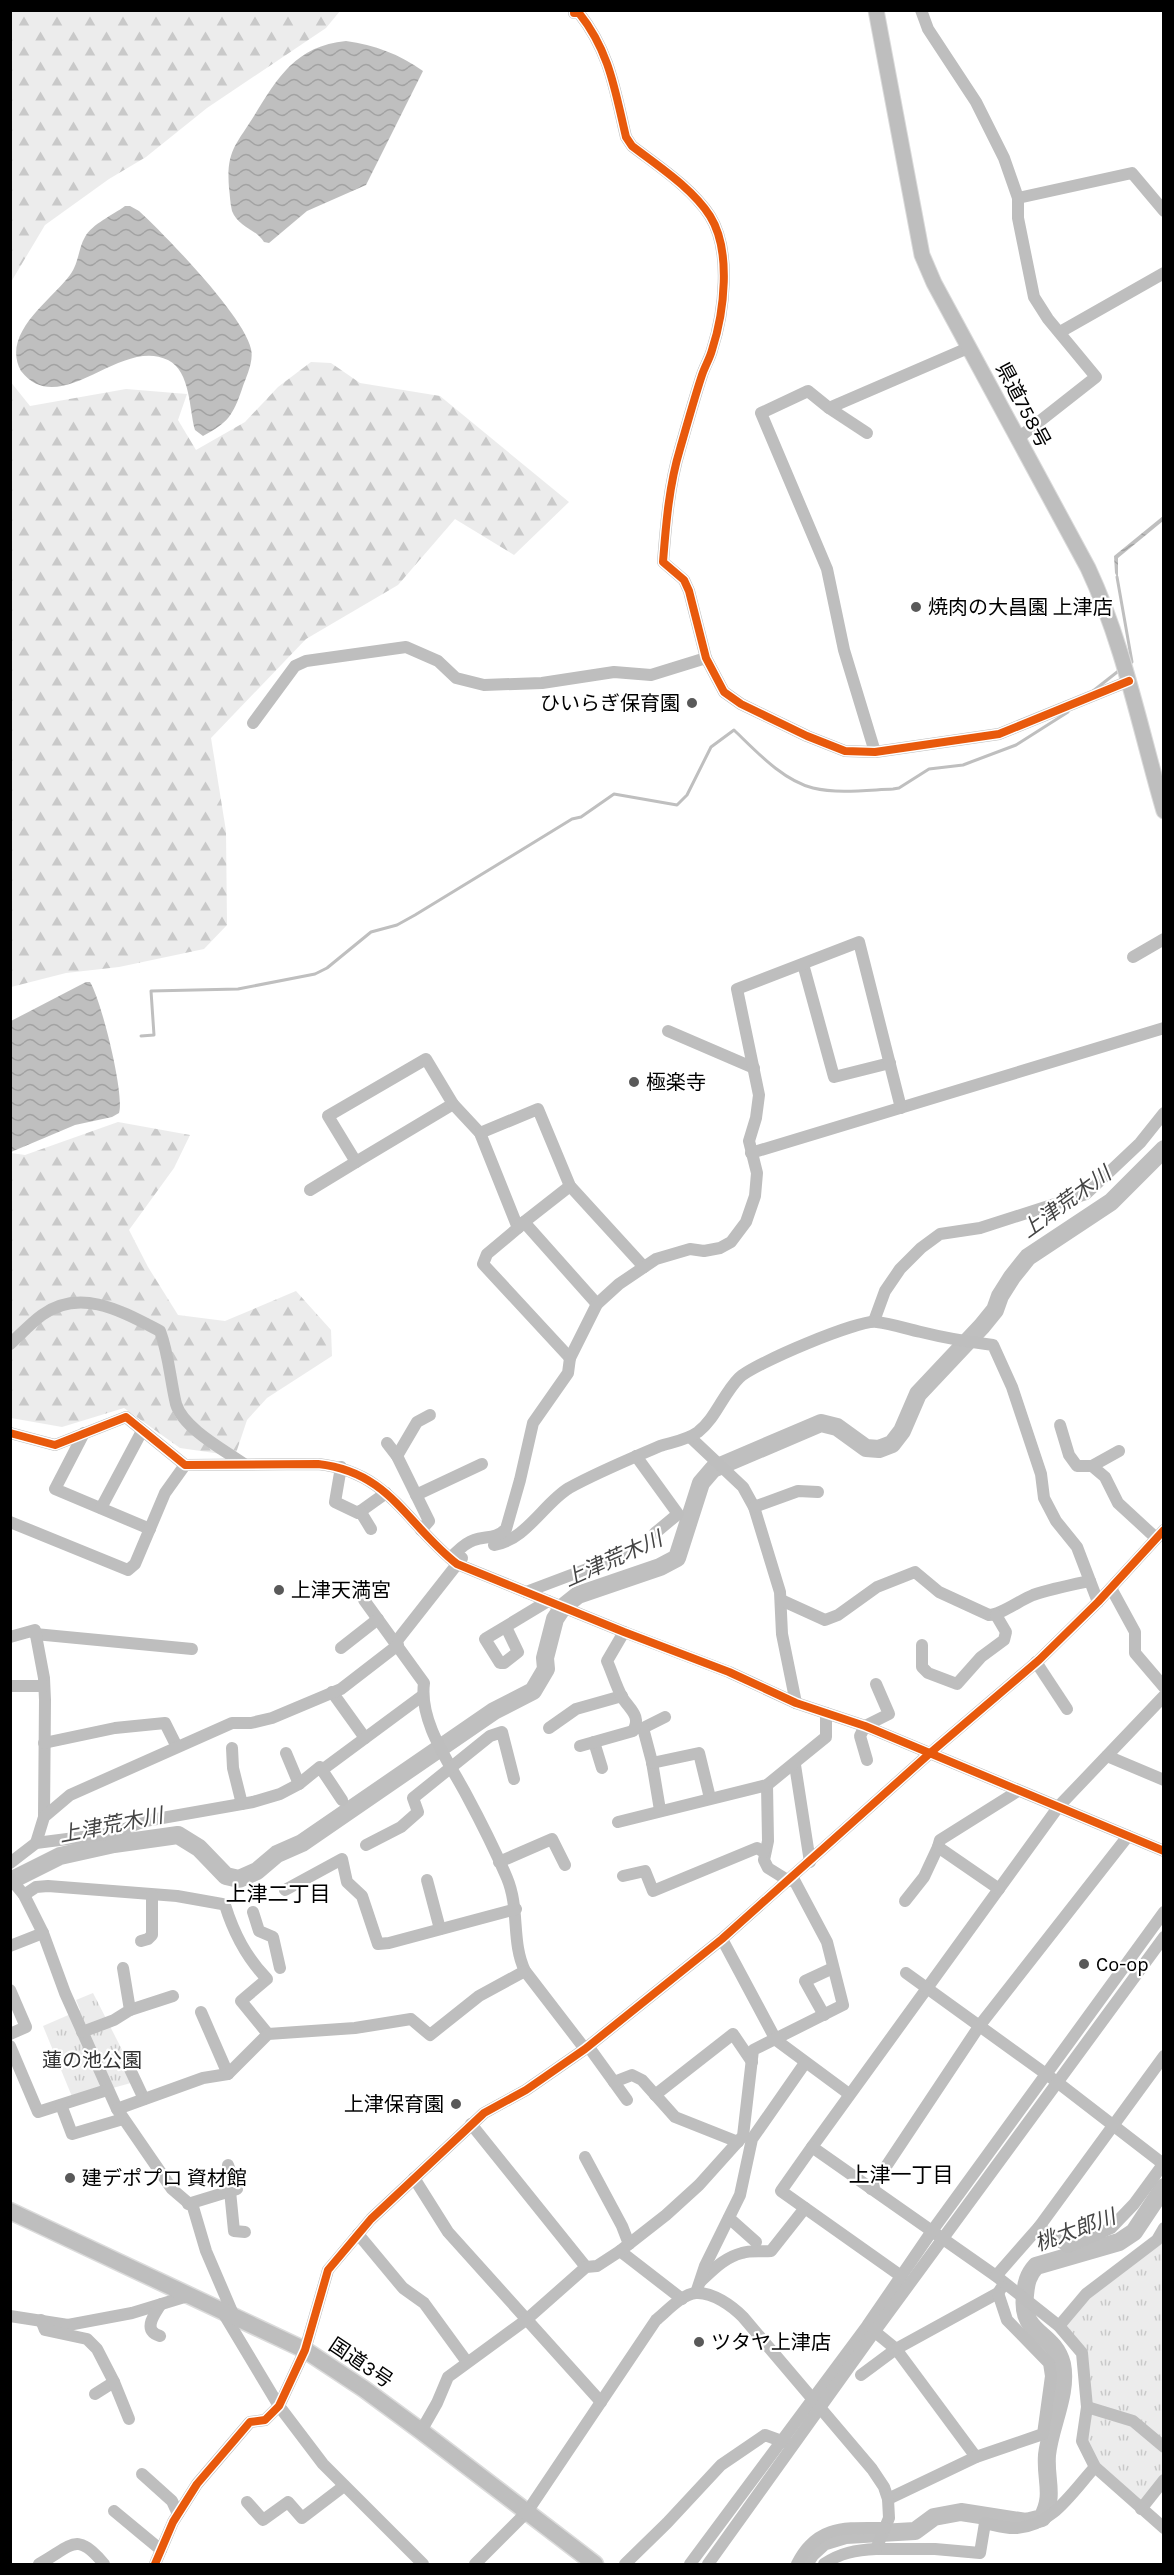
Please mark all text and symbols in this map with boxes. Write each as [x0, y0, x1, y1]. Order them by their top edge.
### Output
street label: 県道758号 [991, 359, 1055, 451]
place label: 焼肉の大昌園 上津店 [928, 596, 1113, 619]
marker: 焼肉の大昌園 上津店 [909, 600, 923, 614]
place label: ひいらぎ保育園 [540, 692, 680, 715]
marker: ひいらぎ保育園 [685, 696, 699, 710]
place label: 極楽寺 [646, 1071, 706, 1094]
marker: 極楽寺 [627, 1075, 641, 1089]
water label: 上津荒木川 [1016, 1160, 1117, 1243]
water label: 上津荒木川 [560, 1526, 668, 1591]
place label: 上津天満宮 [291, 1579, 391, 1602]
marker: 上津天満宮 [272, 1583, 286, 1597]
water label: 上津荒木川 [57, 1803, 167, 1847]
district label: 上津二丁目 [226, 1882, 331, 1906]
place label: Co-op [1096, 1953, 1149, 1976]
marker: Co-op [1077, 1957, 1091, 1971]
park label: 蓮の池公園 [42, 2049, 142, 2072]
place label: 上津保育園 [344, 2093, 444, 2116]
marker: 上津保育園 [449, 2097, 463, 2111]
district label: 上津一丁目 [849, 2163, 954, 2187]
place label: 建デポプロ 資材館 [82, 2167, 247, 2190]
marker: 建デポプロ 資材館 [63, 2171, 77, 2185]
water label: 桃太郎川 [1031, 2204, 1120, 2256]
place label: ツタヤ上津店 [711, 2331, 831, 2354]
street label: 国道3号 [325, 2333, 397, 2393]
marker: ツタヤ上津店 [692, 2335, 706, 2349]

